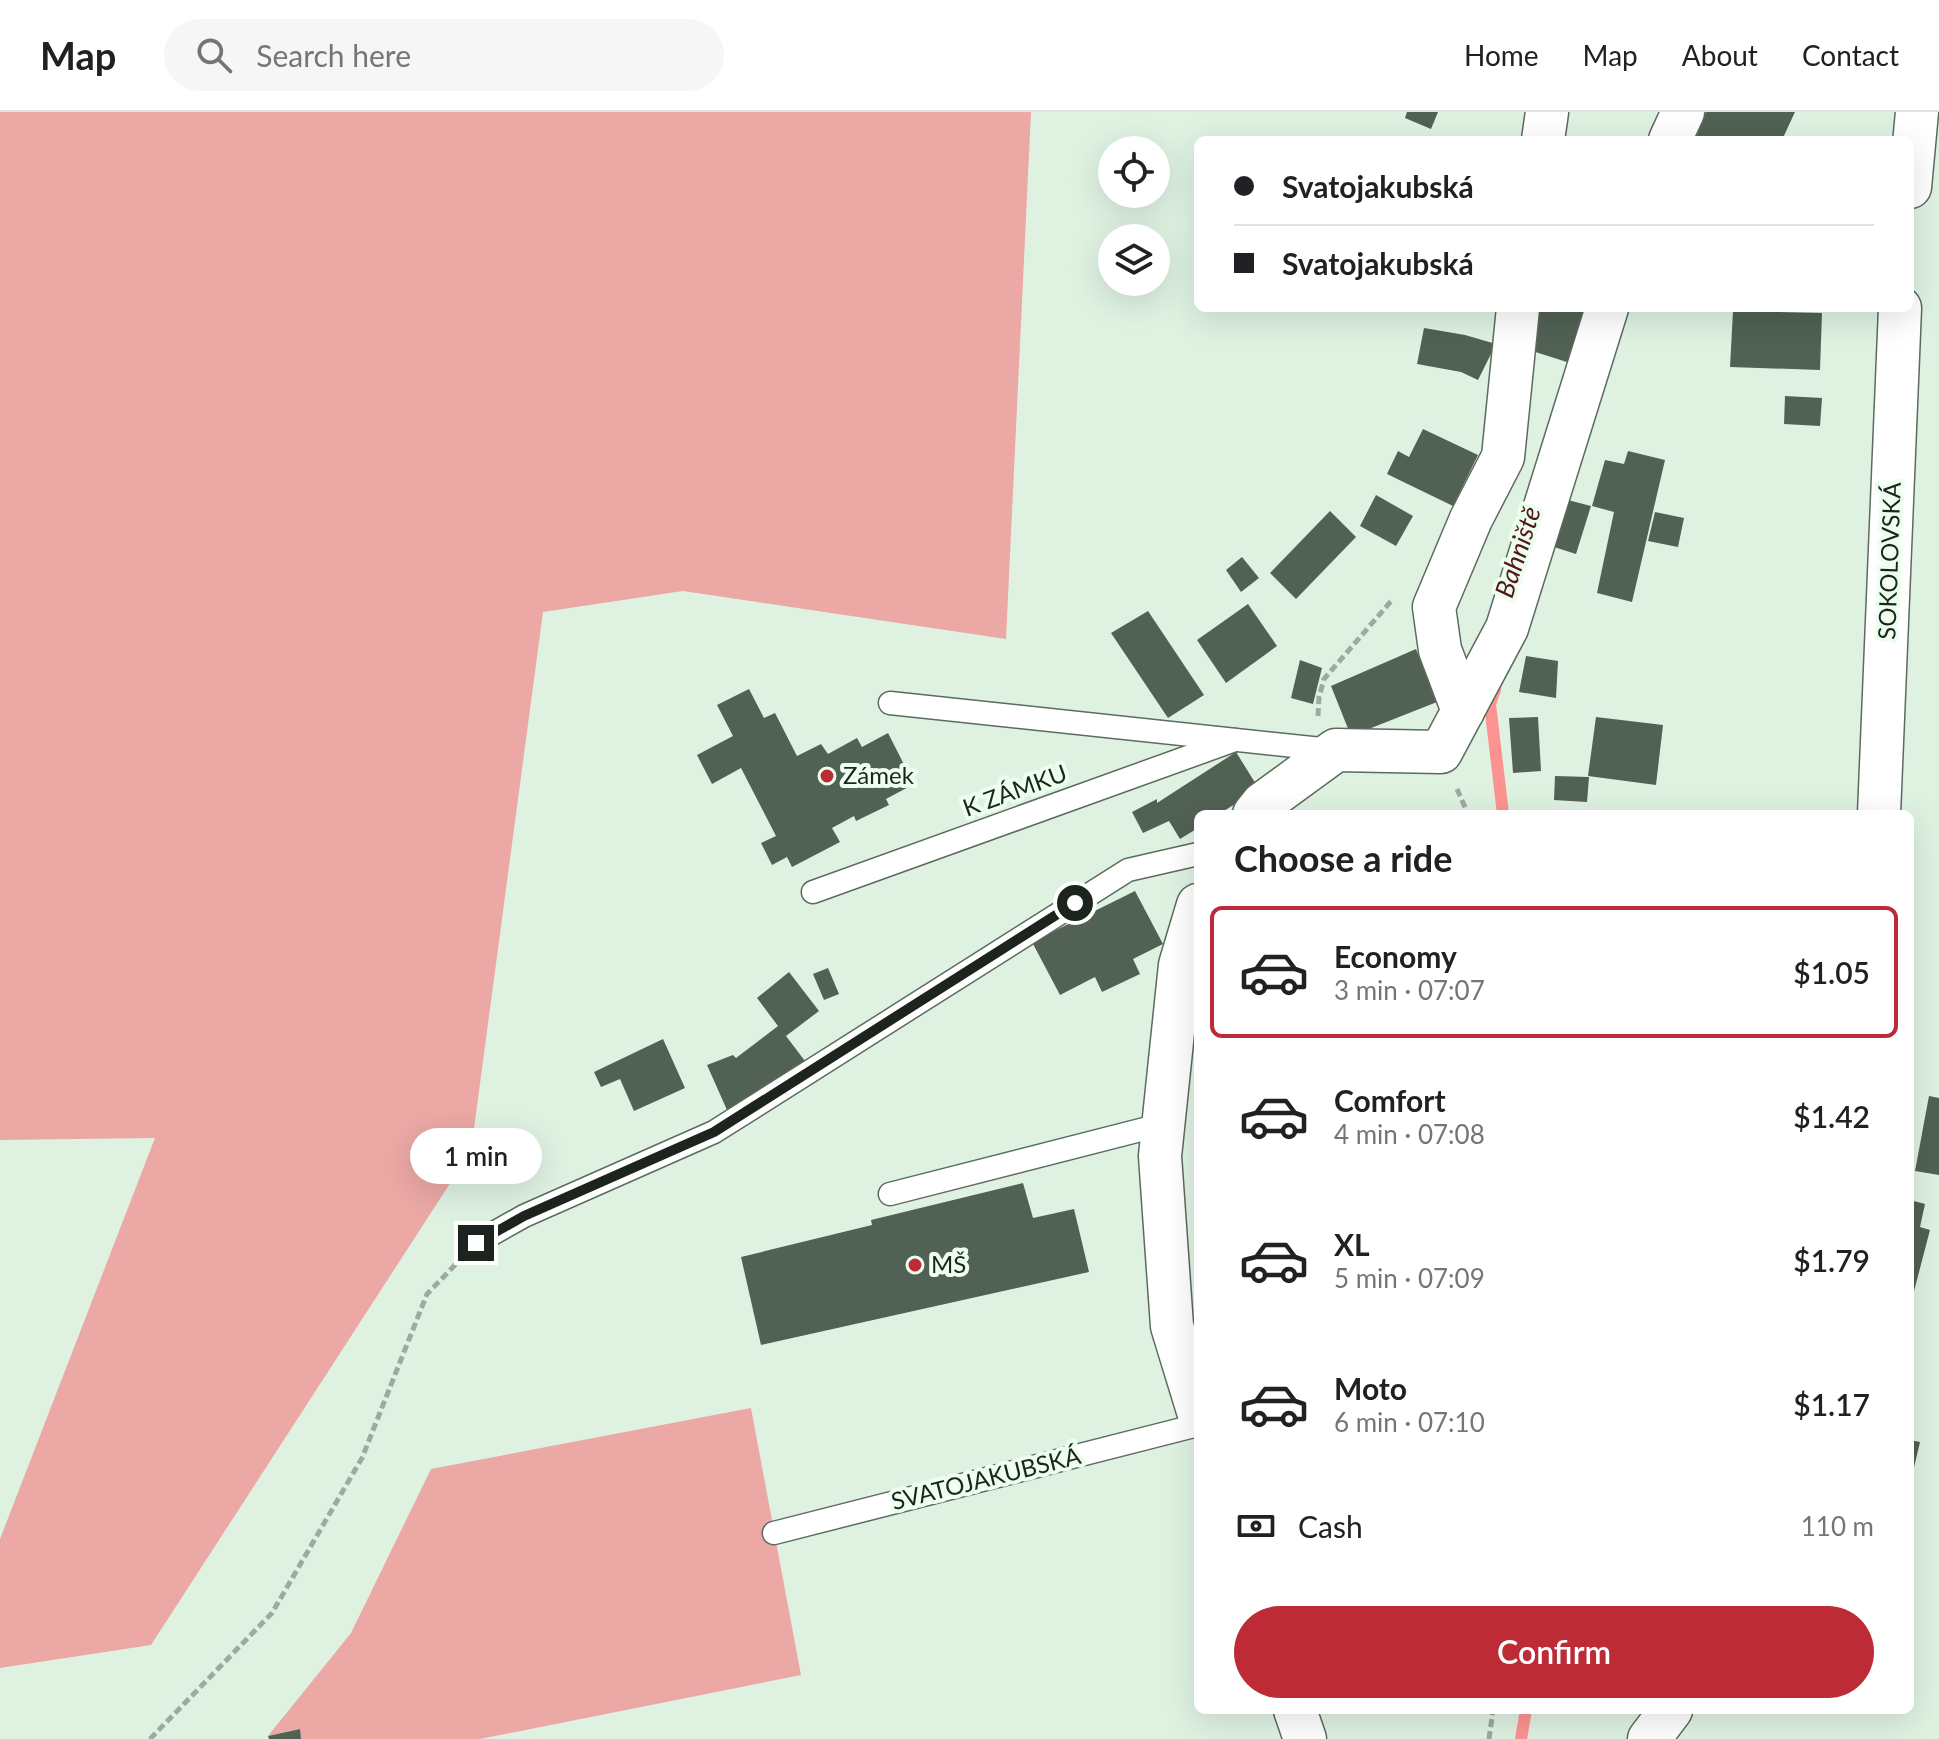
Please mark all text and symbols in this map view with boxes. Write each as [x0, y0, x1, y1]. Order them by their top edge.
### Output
search box [164, 19, 724, 91]
text: Map [40, 32, 116, 78]
icon: search [192, 33, 236, 77]
text: Search here [256, 37, 411, 73]
text: Home [1464, 38, 1539, 72]
text: Map [1583, 38, 1638, 72]
text: About [1682, 38, 1758, 72]
text: Contact [1802, 38, 1899, 72]
map controls [1098, 136, 1170, 296]
button: locate [1098, 136, 1170, 208]
text: Svatojakubská [1282, 168, 1474, 204]
button: layers [1098, 224, 1170, 296]
text: Svatojakubská [1282, 245, 1474, 281]
street label: SOKOLOVSKÁ [1871, 481, 1906, 640]
water label: Bahniště [1487, 502, 1547, 601]
street label: K ZÁMKU [959, 757, 1070, 822]
place label: Zámek [843, 760, 915, 789]
marker: Zámek [818, 767, 836, 785]
text: Choose a ride [1234, 836, 1453, 880]
route start [1057, 885, 1093, 921]
icon: car [1238, 936, 1310, 1008]
text: Economy [1334, 938, 1457, 974]
text: $1.05 [1793, 954, 1870, 990]
text: 3 min · 07:07 [1334, 974, 1485, 1006]
icon: car [1238, 1080, 1310, 1152]
text: Comfort [1334, 1082, 1446, 1118]
text: $1.42 [1793, 1098, 1870, 1134]
text: 4 min · 07:08 [1334, 1118, 1485, 1150]
callout: 1 min [410, 1127, 542, 1183]
text: 1 min [444, 1140, 508, 1172]
icon: car [1238, 1224, 1310, 1296]
route end [458, 1225, 494, 1261]
text: XL [1334, 1226, 1370, 1262]
text: $1.79 [1793, 1242, 1870, 1278]
place label: MŠ [931, 1249, 966, 1278]
marker: MŠ [906, 1256, 924, 1274]
text: 5 min · 07:09 [1334, 1262, 1485, 1294]
icon: car [1238, 1368, 1310, 1440]
text: Moto [1334, 1370, 1407, 1406]
text: $1.17 [1793, 1386, 1870, 1422]
text: 6 min · 07:10 [1334, 1406, 1485, 1438]
street label: SVATOJAKUBSKÁ [888, 1440, 1084, 1515]
icon: cash [1234, 1504, 1278, 1548]
text: Cash [1298, 1508, 1363, 1544]
text: 110 m [1801, 1510, 1874, 1542]
button: Confirm [1234, 1606, 1874, 1698]

